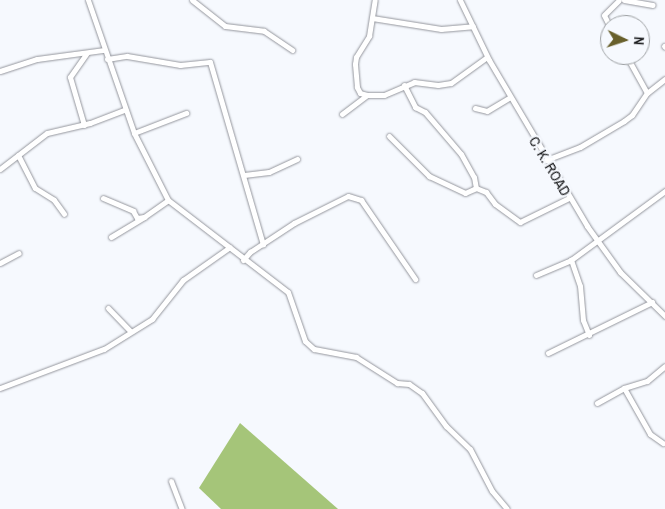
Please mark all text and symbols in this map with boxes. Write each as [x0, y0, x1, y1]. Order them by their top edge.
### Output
north arrow [600, 15, 650, 65]
text: N [630, 36, 648, 46]
street label: C. K. ROAD [525, 133, 575, 199]

